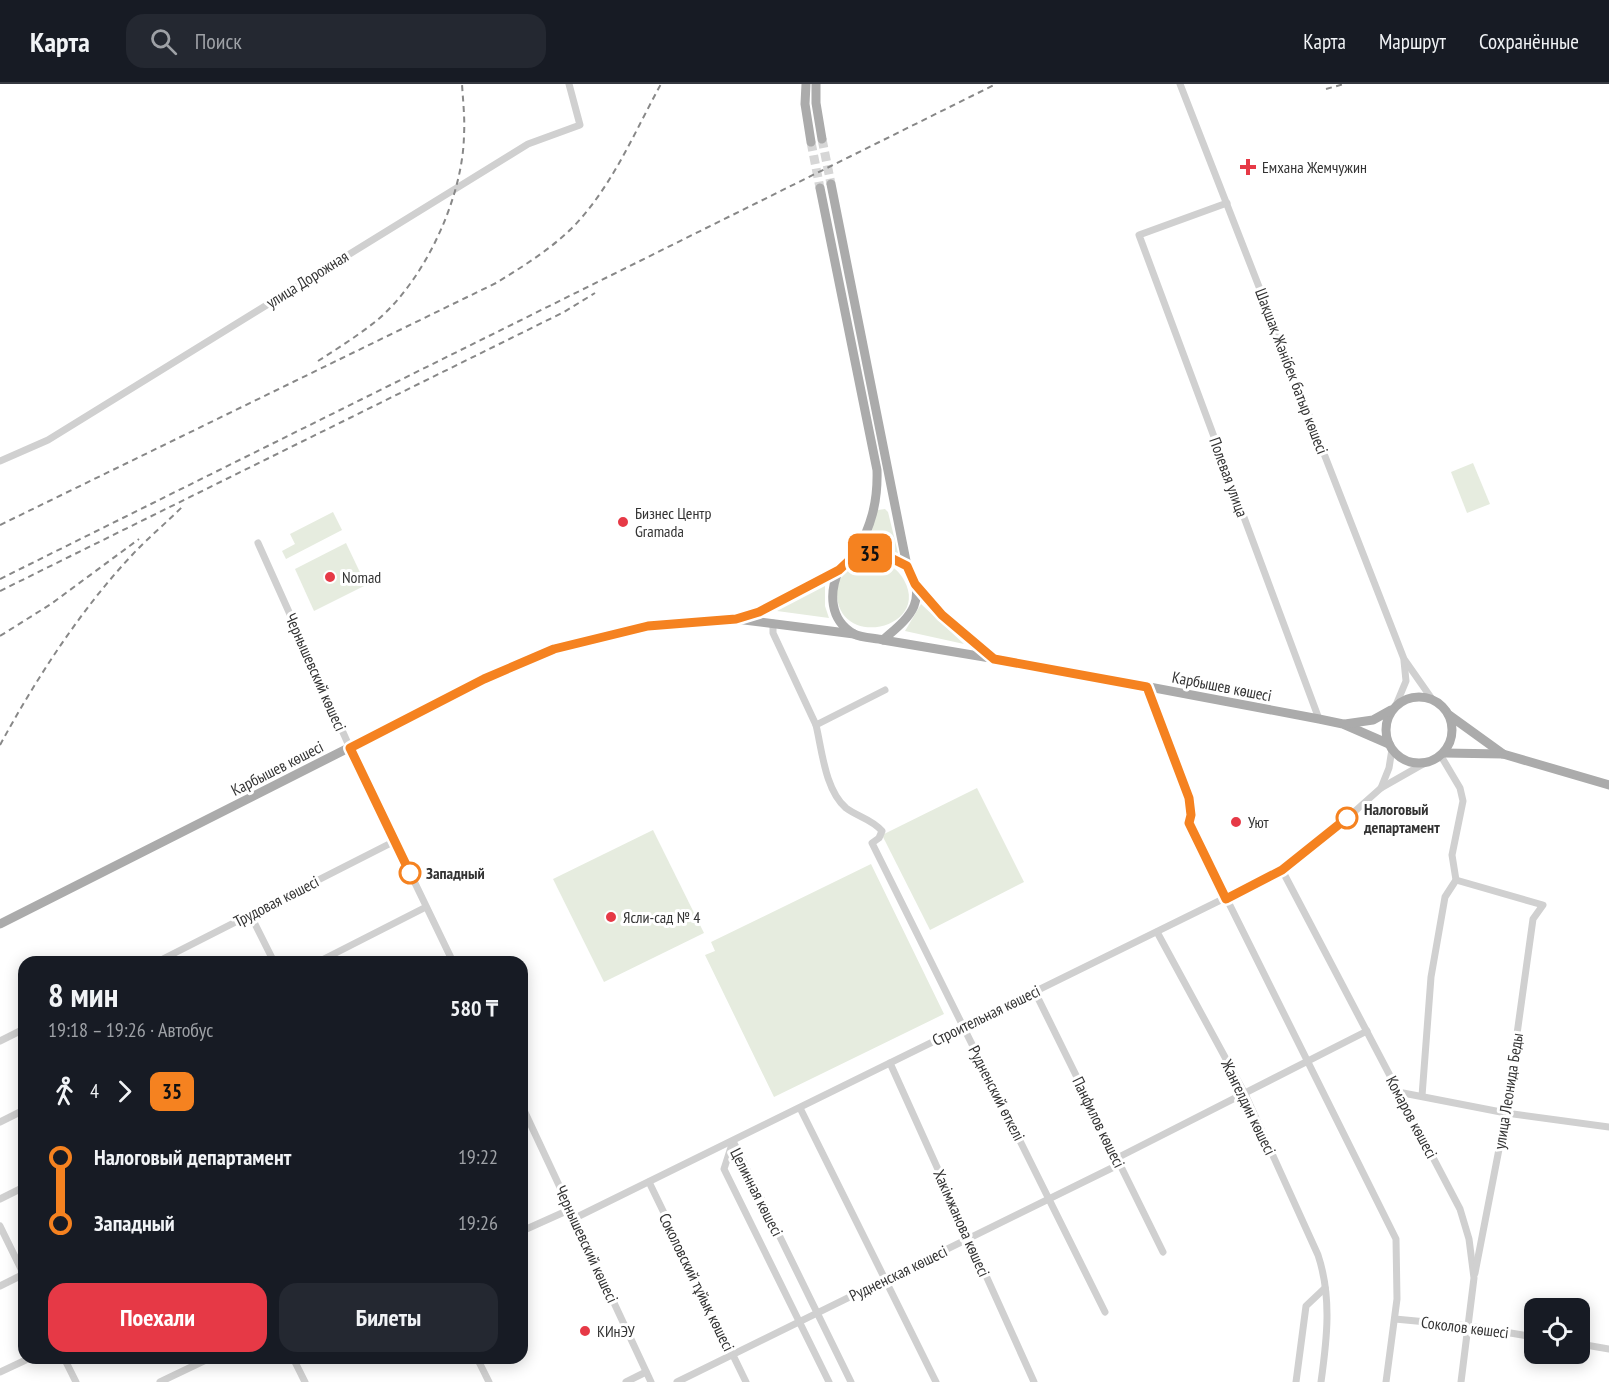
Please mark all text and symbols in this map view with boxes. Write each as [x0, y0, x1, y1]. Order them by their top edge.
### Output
search box [126, 14, 546, 68]
text: Карта [30, 23, 90, 60]
icon: search [147, 25, 180, 58]
text: Поиск [195, 27, 242, 55]
text: Карта [1303, 28, 1346, 55]
text: Маршрут [1379, 28, 1446, 55]
text: Сохранённые [1479, 28, 1579, 55]
place label: Емхана Жемчужин [1262, 157, 1367, 177]
marker: Емхана Жемчужин [1239, 158, 1257, 176]
street label: улица Дорожная [262, 246, 352, 312]
street label: Шақшақ Жәнібек батыр көшесі [1251, 285, 1333, 457]
street label: Полевая улица [1205, 434, 1253, 520]
place label: Бизнес Центр Gramada [635, 503, 711, 541]
marker: Бизнес Центр Gramada [616, 515, 630, 529]
line badge: 35 [843, 534, 897, 572]
text: 35 [860, 540, 880, 567]
place label: Nomad [342, 567, 381, 587]
marker: Nomad [323, 570, 337, 584]
street label: Чернышевский көшесі [281, 610, 351, 734]
street label: Карбышев көшесі [1171, 667, 1273, 705]
street label: Карбышев көшесі [228, 736, 326, 800]
place label: Налоговый департамент [1363, 799, 1440, 837]
marker: Налоговый департамент [1336, 807, 1358, 829]
place label: Уют [1248, 812, 1270, 832]
marker: Уют [1229, 815, 1243, 829]
marker: Западный [399, 862, 421, 884]
place label: Западный [426, 863, 485, 883]
street label: Трудовая көшесі [230, 871, 322, 931]
place label: Ясли-сад № 4 [623, 907, 700, 927]
marker: Ясли-сад № 4 [604, 910, 618, 924]
text: 8 мин [48, 973, 118, 1016]
street label: Строительная көшесі [929, 980, 1043, 1050]
text: 580 ₸ [450, 994, 498, 1022]
text: 19:18 – 19:26 · Автобус [48, 1017, 213, 1043]
street label: улица Леонида Беды [1489, 1031, 1527, 1151]
street label: Рудненский өткелі [964, 1042, 1030, 1144]
street label: Жангелдин көшесі [1217, 1055, 1281, 1158]
street label: Комаров көшесі [1382, 1072, 1442, 1162]
street label: Панфилов көшесі [1068, 1073, 1130, 1171]
icon: walk [48, 1075, 81, 1108]
icon: forward [108, 1075, 141, 1108]
text: 4 [90, 1078, 99, 1104]
text: 35 [162, 1078, 182, 1105]
text: Налоговый департамент [94, 1143, 291, 1171]
text: 19:22 [458, 1144, 498, 1170]
street label: Целинная көшесі [726, 1144, 788, 1240]
street label: Хакімжанова көшесі [929, 1166, 995, 1280]
street label: Чернышевский көшесі [551, 1182, 623, 1306]
text: Западный [94, 1209, 175, 1237]
text: 19:26 [458, 1210, 498, 1236]
street label: Соколовский тұйық көшесі [655, 1210, 739, 1354]
street label: Рудненская көшесі [846, 1241, 950, 1305]
button: Поехали [48, 1283, 267, 1352]
button: Билеты [279, 1283, 498, 1352]
map controls [1524, 1298, 1590, 1364]
button: locate [1524, 1298, 1590, 1364]
street label: Соколов көшесі [1420, 1312, 1510, 1342]
place label: КИнЭУ [597, 1321, 636, 1341]
marker: КИнЭУ [578, 1324, 592, 1338]

